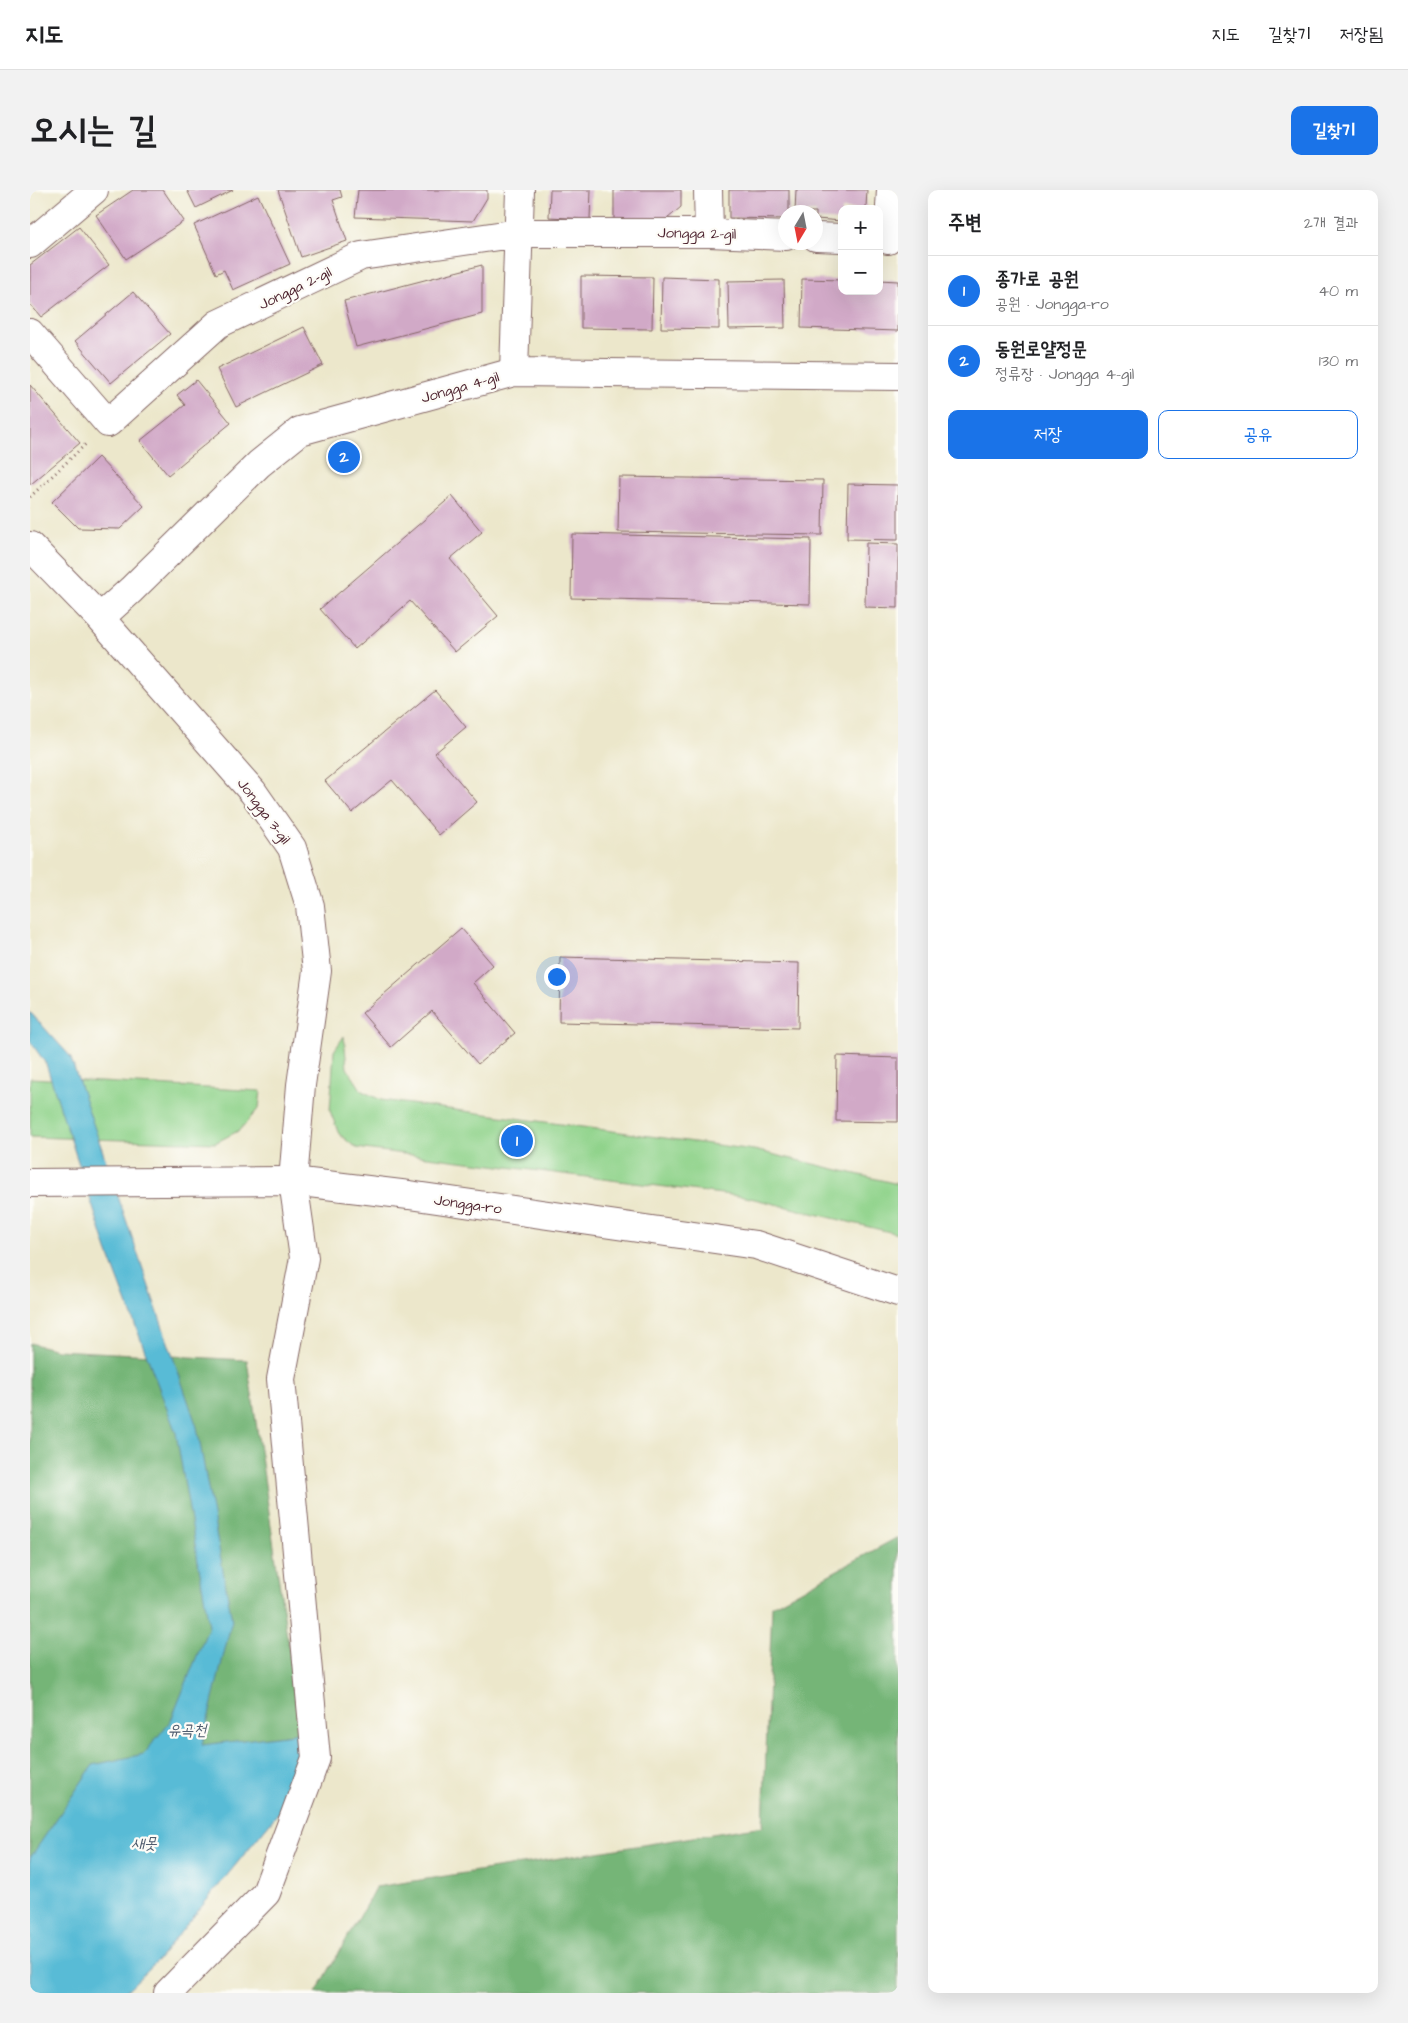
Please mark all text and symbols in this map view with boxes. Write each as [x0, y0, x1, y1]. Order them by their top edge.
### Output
text: 지도 [25, 18, 64, 52]
text: 지도 [1211, 22, 1240, 47]
text: 길찾기 [1268, 22, 1312, 47]
text: 저장됨 [1340, 22, 1383, 47]
text: 오시는 길 [30, 106, 157, 155]
button: 길찾기 [1291, 106, 1378, 155]
north arrow [778, 205, 823, 250]
map controls [838, 205, 883, 295]
button: + [838, 205, 883, 250]
text: 주변 [948, 208, 982, 237]
text: 2개 결과 [1304, 212, 1358, 234]
street label: Jongga 2-gil [657, 222, 736, 246]
button: − [838, 250, 883, 295]
street label: Jongga 2-gil [255, 262, 336, 316]
text: 종가로 공원 [995, 266, 1079, 293]
text: 1 [963, 280, 965, 302]
text: 40 m [1318, 280, 1358, 302]
text: 공원 · Jongga-ro [995, 293, 1109, 315]
text: 동원로얄정문 [995, 336, 1087, 363]
text: 2 [959, 350, 969, 372]
text: 130 m [1319, 350, 1358, 372]
text: 정류장 · Jongga 4-gil [995, 363, 1134, 385]
street label: Jongga 4-gil [419, 366, 502, 410]
button: 저장 [948, 410, 1148, 459]
button: 공유 [1158, 410, 1358, 459]
pin: 2 [328, 438, 360, 476]
street label: Jongga 3-gil [231, 774, 295, 849]
your location [544, 964, 570, 990]
pin: 1 [501, 1122, 533, 1160]
street label: Jongga-ro [432, 1189, 504, 1221]
water label: 유곡천 [168, 1719, 208, 1741]
water label: 새못 [131, 1832, 157, 1854]

